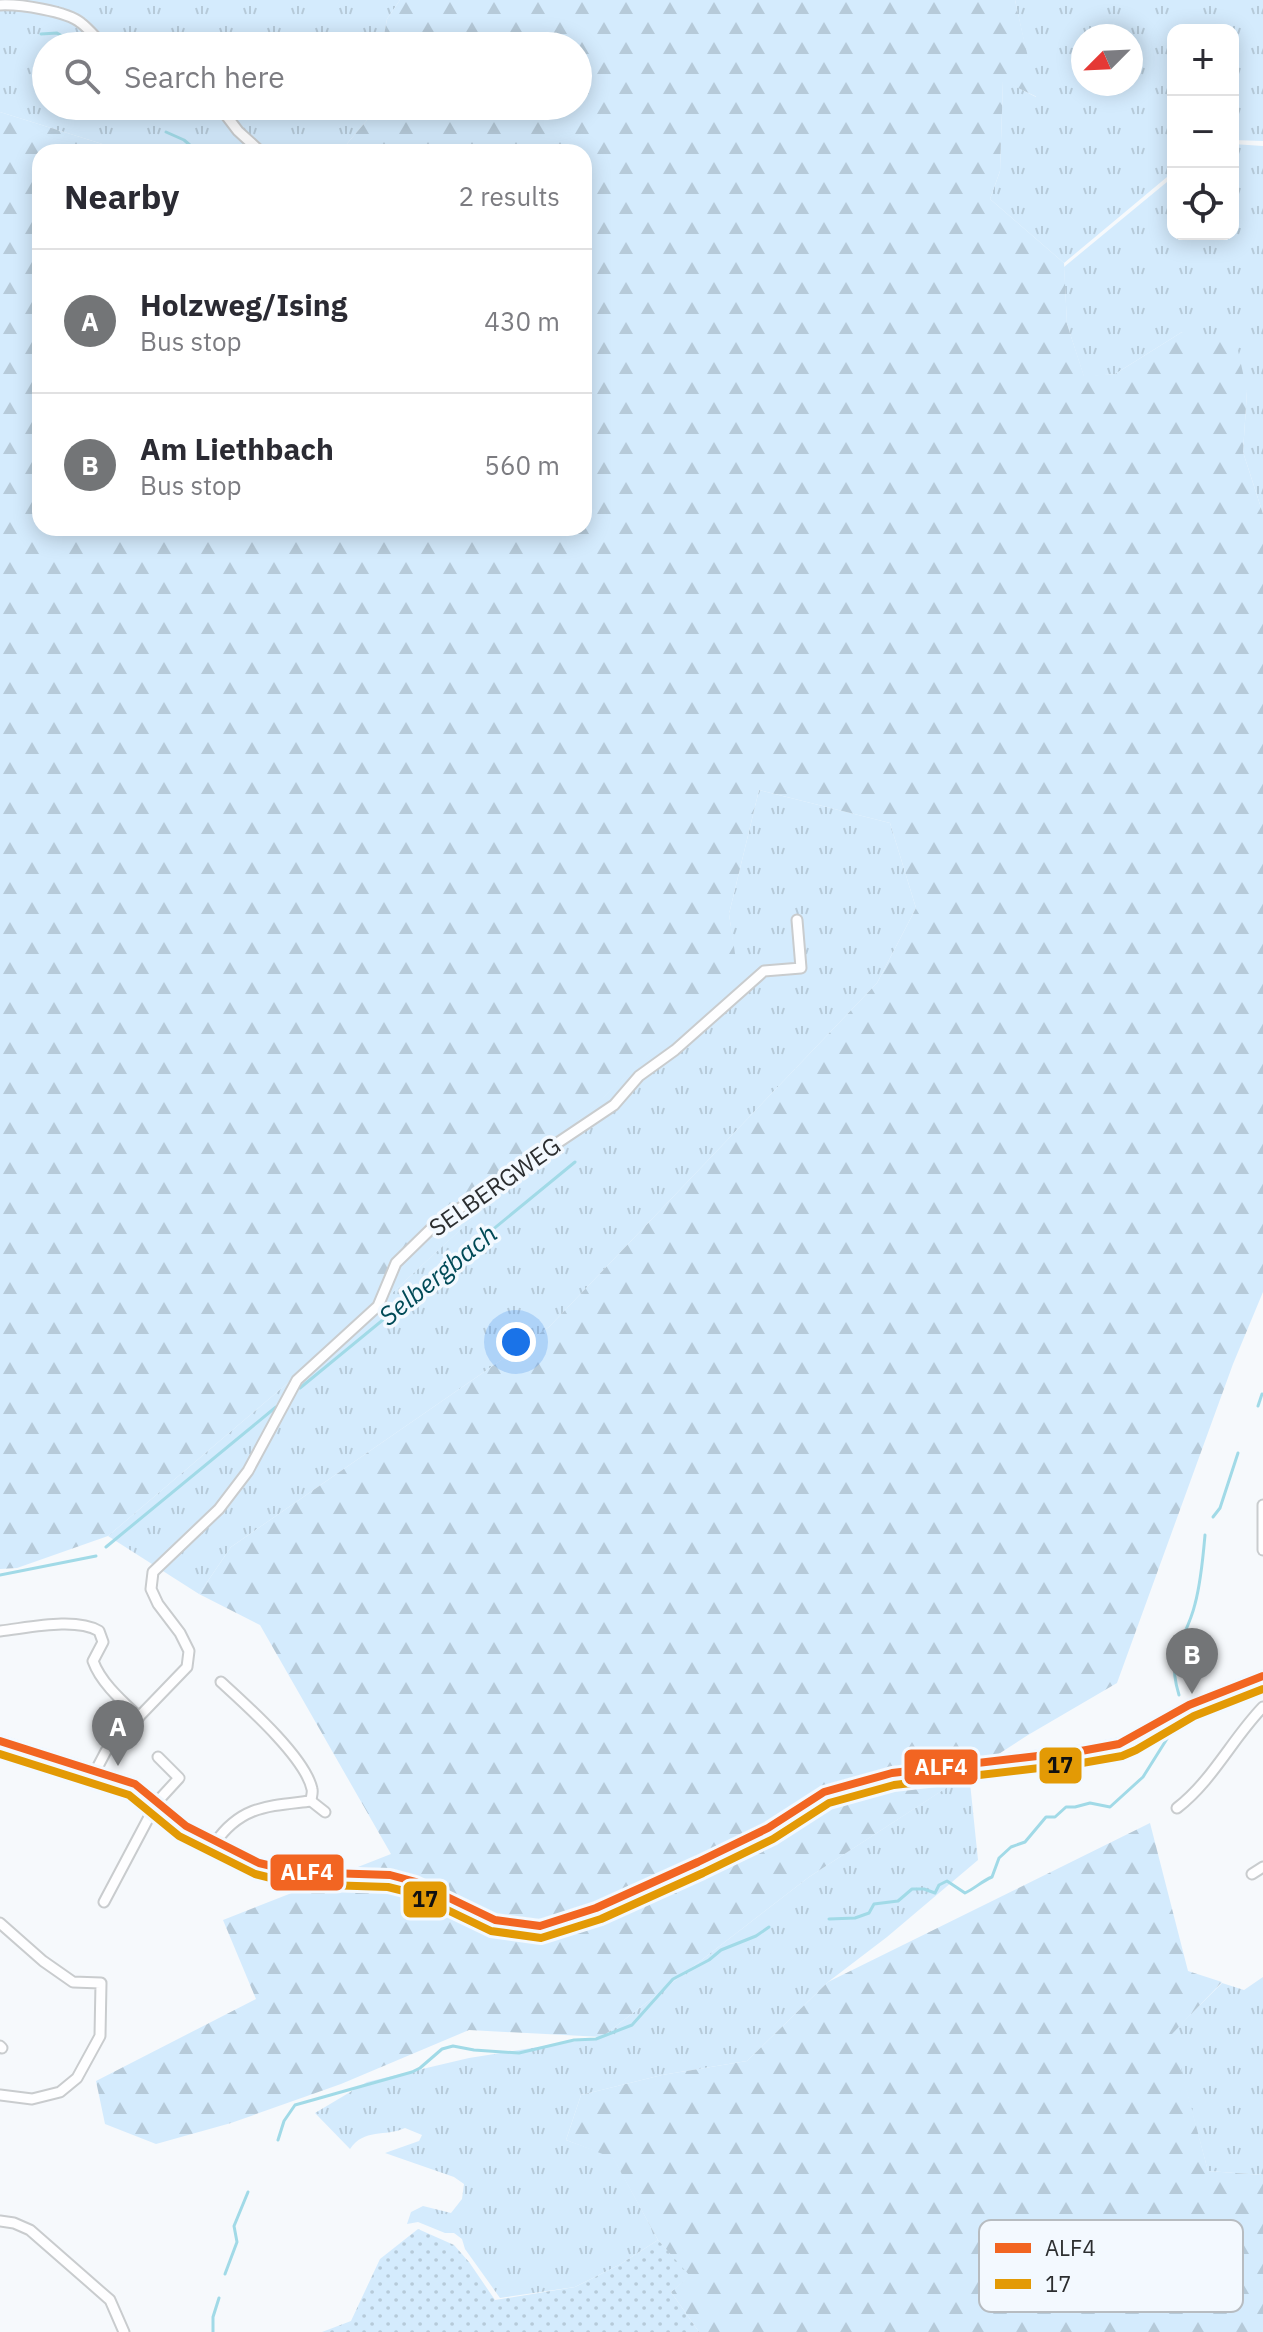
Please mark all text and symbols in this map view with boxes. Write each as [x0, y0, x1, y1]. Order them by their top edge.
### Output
north arrow [1071, 24, 1143, 96]
map controls [1167, 24, 1239, 240]
button: + [1167, 24, 1239, 96]
search box [32, 32, 592, 120]
icon: search [60, 54, 104, 98]
text: Search here [124, 57, 285, 96]
button: − [1167, 96, 1239, 168]
button: locate [1167, 168, 1239, 240]
text: Nearby [64, 174, 179, 218]
text: 2 results [458, 179, 560, 213]
text: Holzweg/Ising [140, 285, 347, 324]
text: A [81, 304, 99, 338]
text: 430 m [484, 304, 560, 338]
text: Bus stop [140, 324, 242, 358]
text: Am Liethbach [140, 429, 334, 468]
text: B [81, 448, 99, 482]
text: 560 m [484, 448, 560, 482]
text: Bus stop [140, 468, 242, 502]
street label: SELBERGWEG [422, 1129, 566, 1243]
water label: Selbergbach [371, 1216, 504, 1332]
your location [496, 1322, 536, 1362]
pin: B [1166, 1628, 1218, 1694]
pin: A [92, 1700, 144, 1766]
line badge: 17 [1038, 1746, 1083, 1785]
line badge: ALF4 [903, 1748, 979, 1786]
text: 17 [1047, 1750, 1073, 1779]
text: ALF4 [915, 1752, 967, 1781]
line badge: ALF4 [269, 1853, 345, 1892]
text: ALF4 [281, 1857, 333, 1886]
line badge: 17 [402, 1880, 448, 1919]
text: 17 [412, 1884, 438, 1913]
legend [979, 2220, 1243, 2312]
text: ALF4 [1045, 2233, 1096, 2262]
text: 17 [1045, 2269, 1071, 2298]

